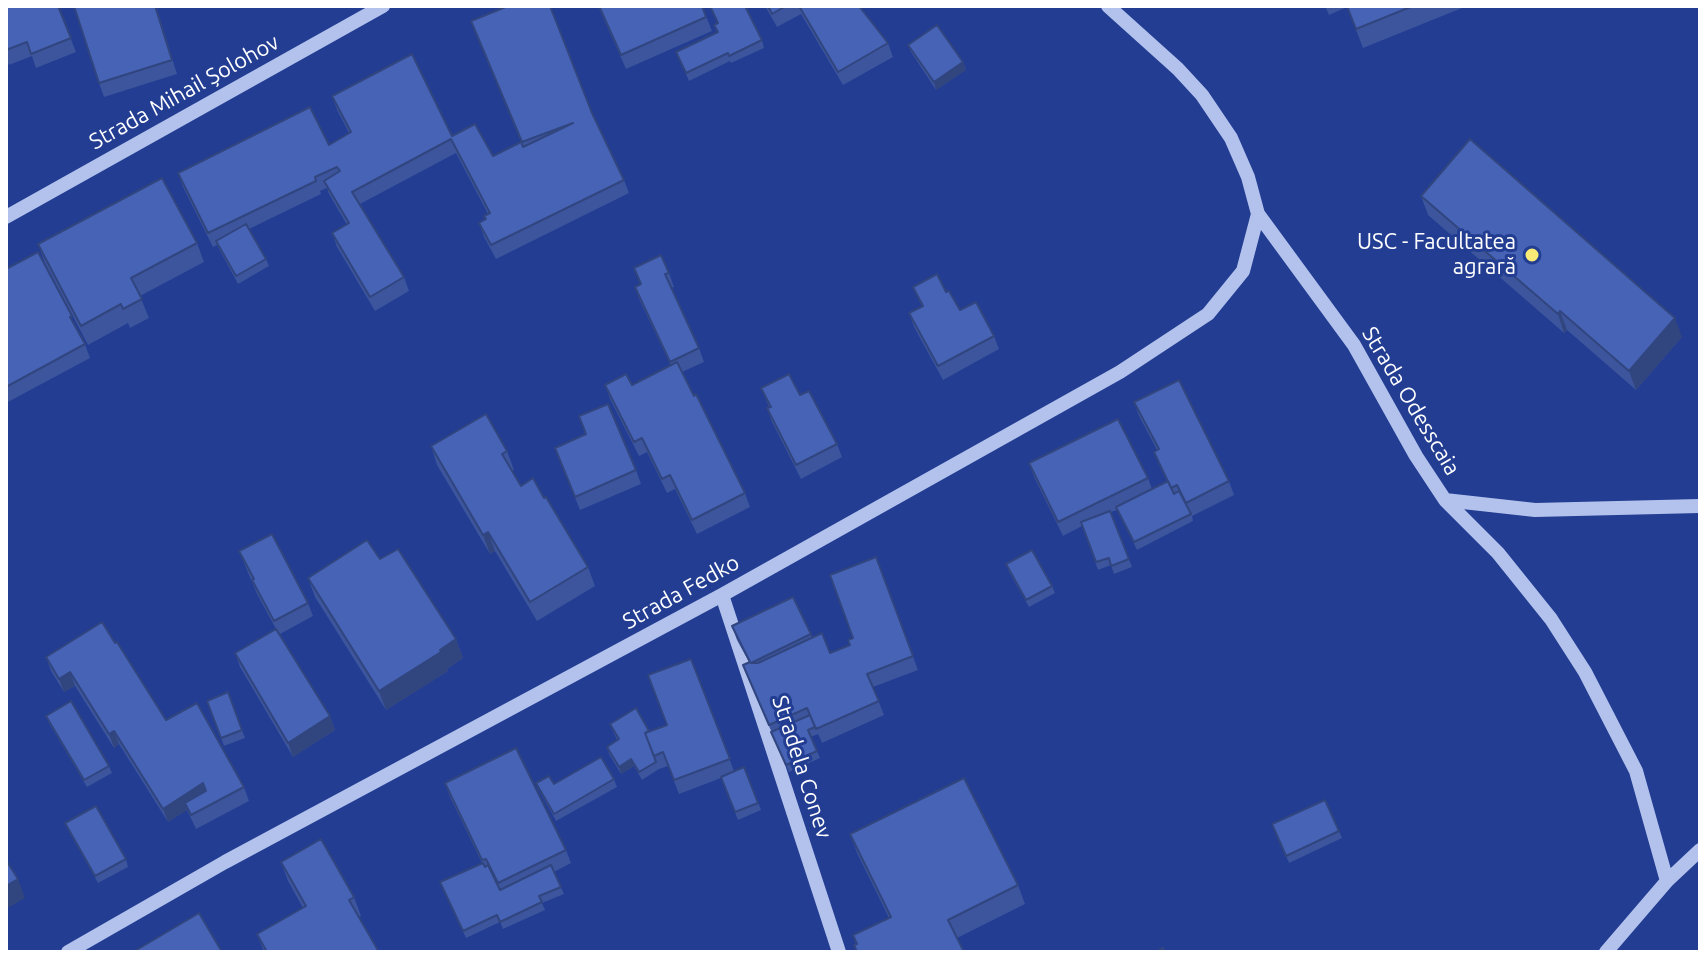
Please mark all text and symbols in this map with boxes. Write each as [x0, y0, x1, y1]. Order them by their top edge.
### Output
street label: Strada Mihail Șolohov [85, 29, 283, 155]
place label: USC - Facultatea agrară [1357, 229, 1516, 280]
marker: USC - Facultatea agrară [1523, 246, 1541, 264]
street label: Strada Odesscaia [1356, 322, 1466, 480]
street label: Strada Fedko [618, 549, 744, 635]
street label: Stradela Conev [766, 692, 838, 842]

